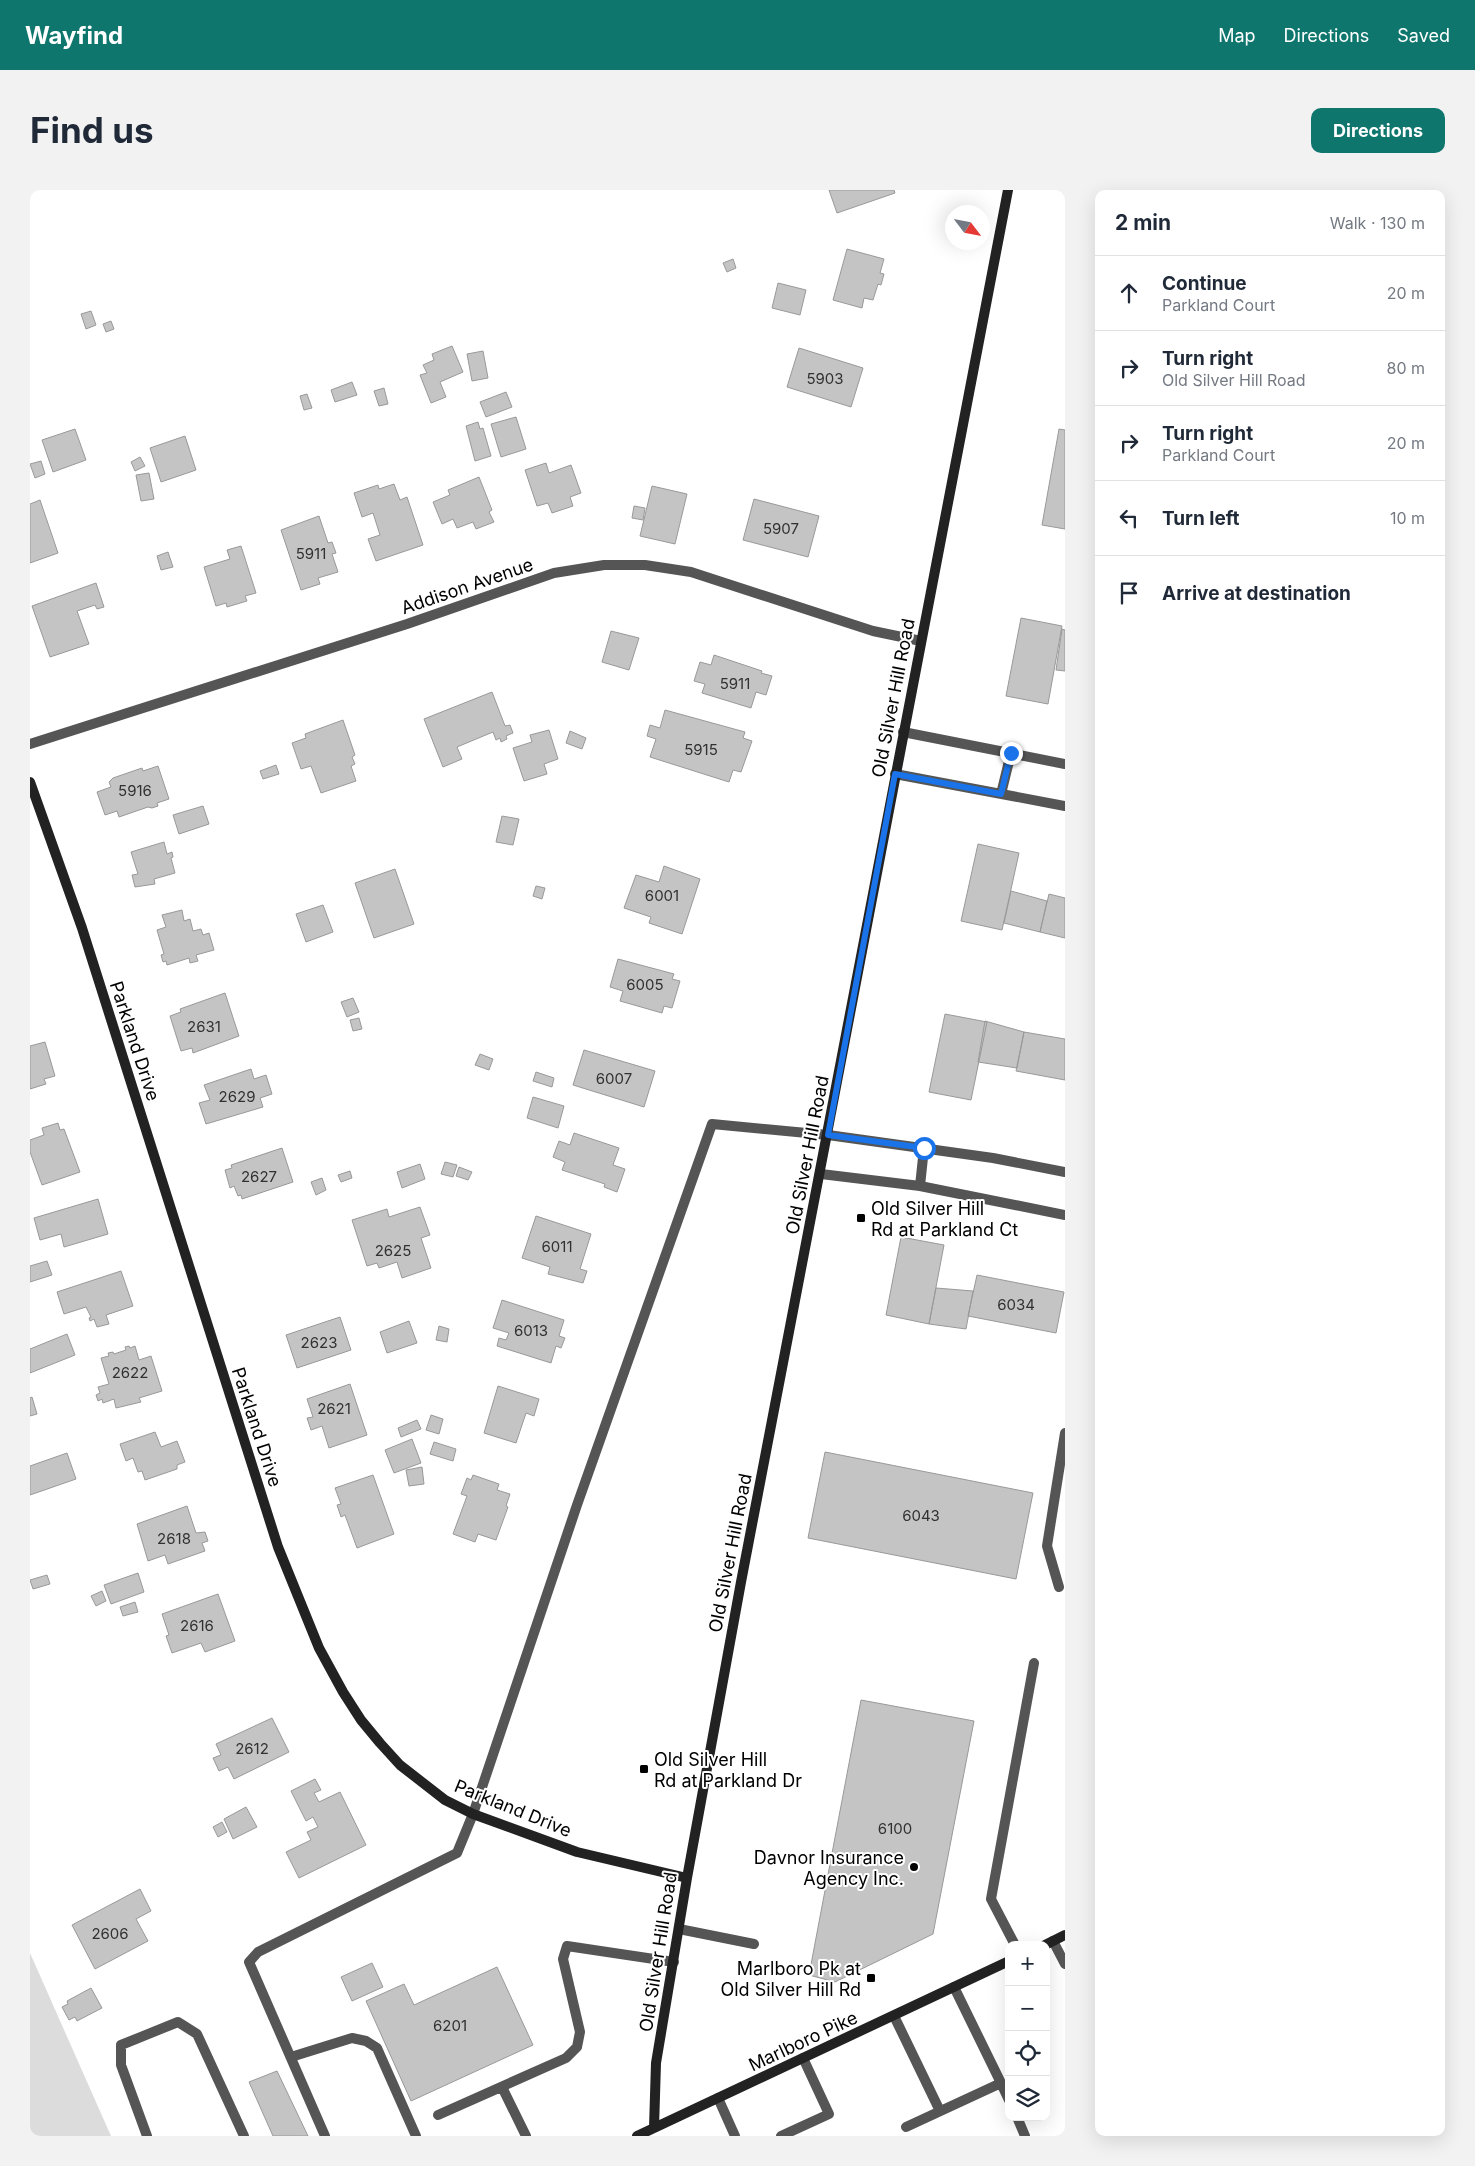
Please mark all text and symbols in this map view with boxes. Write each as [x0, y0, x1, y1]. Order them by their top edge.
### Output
text: Wayfind [25, 21, 123, 50]
text: Map [1218, 25, 1256, 46]
text: Directions [1284, 25, 1369, 46]
text: Saved [1397, 25, 1450, 46]
button: Directions [1311, 108, 1445, 153]
text: Find us [30, 109, 154, 151]
north arrow [945, 205, 990, 250]
text: 2 min [1115, 210, 1171, 235]
text: Walk · 130 m [1330, 213, 1425, 233]
text: Continue [1162, 272, 1247, 295]
icon: ahead [1115, 279, 1143, 307]
text: 20 m [1387, 283, 1425, 303]
text: Parkland Court [1162, 295, 1275, 315]
text: Turn right [1162, 347, 1253, 370]
icon: right [1115, 354, 1143, 382]
text: 80 m [1386, 358, 1425, 378]
house number: 5903 [806, 369, 844, 388]
text: Old Silver Hill Road [1162, 370, 1306, 390]
text: Turn right [1162, 422, 1253, 445]
icon: right [1115, 429, 1143, 457]
text: 20 m [1387, 433, 1425, 453]
text: Parkland Court [1162, 445, 1275, 465]
icon: left [1115, 504, 1143, 532]
text: Turn left [1162, 507, 1240, 530]
text: 10 m [1390, 508, 1425, 528]
house number: 5907 [763, 519, 799, 538]
house number: 5911 [296, 544, 326, 563]
street label: Addison Avenue [398, 554, 536, 618]
icon: arrive [1115, 579, 1143, 607]
text: Arrive at destination [1162, 582, 1351, 605]
street label: Old Silver Hill Road [867, 617, 919, 779]
house number: 5911 [720, 674, 750, 693]
house number: 5915 [684, 740, 718, 759]
route end [1000, 742, 1023, 765]
house number: 5916 [118, 781, 152, 800]
house number: 6001 [645, 886, 679, 905]
house number: 6005 [626, 975, 664, 994]
street label: Parkland Drive [106, 979, 164, 1103]
house number: 2631 [187, 1017, 221, 1036]
house number: 6007 [596, 1069, 632, 1088]
street label: Old Silver Hill Road [781, 1074, 833, 1236]
house number: 2629 [219, 1087, 255, 1106]
route start [913, 1137, 936, 1160]
house number: 2627 [241, 1167, 277, 1186]
place label: Old Silver Hill Rd at Parkland Ct [871, 1198, 1018, 1240]
marker: Old Silver Hill Rd at Parkland Ct [855, 1212, 867, 1224]
house number: 6011 [542, 1237, 572, 1256]
house number: 2625 [375, 1241, 411, 1260]
house number: 6034 [997, 1295, 1035, 1314]
house number: 6013 [514, 1321, 548, 1340]
house number: 2623 [301, 1333, 337, 1352]
house number: 2622 [112, 1363, 148, 1382]
street label: Parkland Drive [228, 1365, 286, 1489]
house number: 2621 [317, 1399, 351, 1418]
street label: Old Silver Hill Road [704, 1472, 756, 1634]
house number: 6043 [902, 1506, 940, 1525]
house number: 2618 [157, 1529, 191, 1548]
house number: 2616 [180, 1616, 214, 1635]
house number: 2612 [235, 1739, 269, 1758]
place label: Old Silver Hill Rd at Parkland Dr [654, 1749, 802, 1791]
marker: Old Silver Hill Rd at Parkland Dr [638, 1763, 650, 1775]
street label: Parkland Drive [451, 1775, 575, 1841]
house number: 6100 [878, 1819, 912, 1838]
place label: Davnor Insurance Agency Inc. [754, 1847, 904, 1889]
marker: Davnor Insurance Agency Inc. [908, 1861, 920, 1873]
street label: Old Silver Hill Road [635, 1871, 681, 2033]
house number: 2606 [91, 1924, 129, 1943]
map controls [1005, 1941, 1050, 2121]
button: + [1005, 1941, 1050, 1986]
place label: Marlboro Pk at Old Silver Hill Rd [720, 1958, 861, 2000]
marker: Marlboro Pk at Old Silver Hill Rd [865, 1972, 877, 1984]
button: − [1005, 1986, 1050, 2031]
street label: Marlboro Pike [745, 2007, 861, 2075]
house number: 6201 [433, 2016, 467, 2035]
button: locate [1005, 2031, 1050, 2076]
button: layers [1005, 2076, 1050, 2121]

